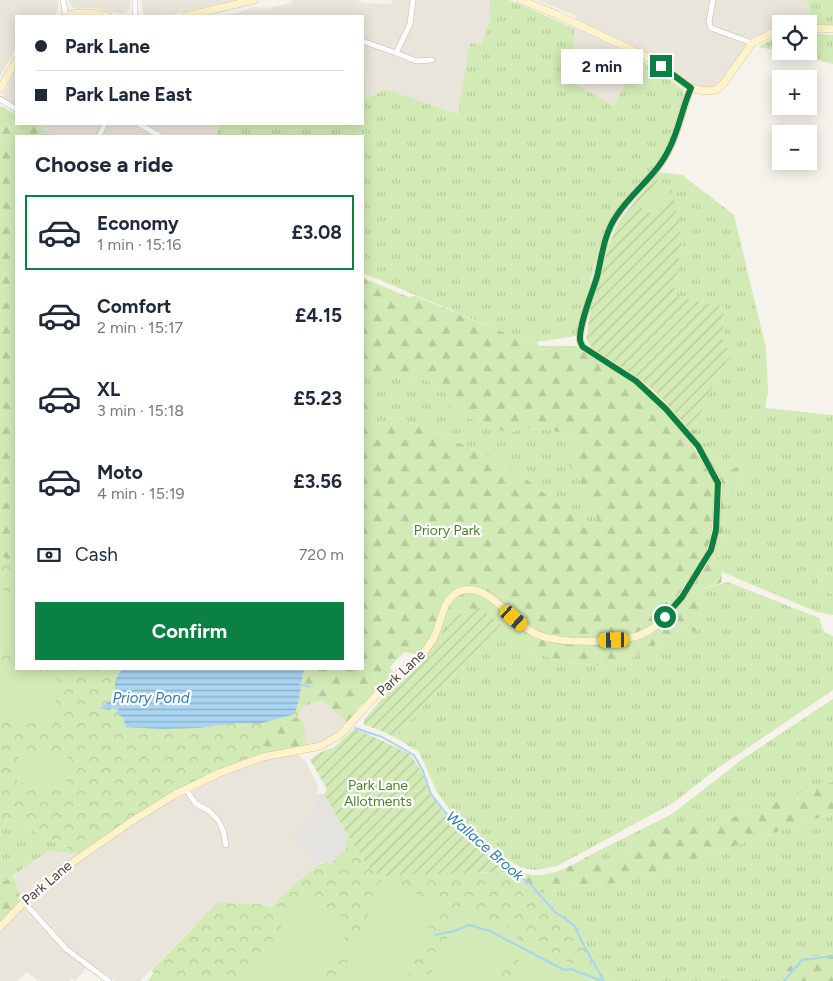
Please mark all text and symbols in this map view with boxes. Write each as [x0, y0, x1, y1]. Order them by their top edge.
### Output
map controls [772, 15, 817, 170]
button: locate [772, 15, 817, 60]
text: Park Lane [65, 35, 150, 58]
callout: 2 min [561, 48, 644, 84]
route end [650, 55, 672, 77]
text: 2 min [582, 57, 622, 76]
button: + [772, 70, 817, 115]
text: Park Lane East [65, 83, 192, 106]
button: − [772, 125, 817, 170]
text: Choose a ride [35, 151, 173, 178]
icon: car [37, 210, 82, 255]
text: Economy [97, 212, 179, 235]
text: £3.08 [291, 221, 342, 244]
text: 1 min · 15:16 [97, 235, 181, 254]
icon: car [37, 293, 82, 338]
text: Comfort [97, 295, 172, 318]
text: £4.15 [295, 304, 342, 327]
text: 2 min · 15:17 [97, 318, 183, 337]
icon: car [37, 376, 82, 421]
text: XL [97, 378, 120, 401]
text: £5.23 [293, 387, 342, 410]
text: 3 min · 15:18 [97, 401, 184, 420]
icon: car [37, 459, 82, 504]
text: Moto [97, 461, 143, 484]
text: £3.56 [293, 470, 342, 493]
text: 4 min · 15:19 [97, 484, 185, 503]
park label: Priory Park [414, 522, 480, 539]
icon: cash [35, 541, 63, 569]
text: Cash [75, 543, 118, 566]
text: 720 m [299, 545, 344, 564]
button: Confirm [35, 602, 344, 660]
car [497, 602, 530, 634]
route start [654, 606, 676, 628]
car [598, 632, 629, 648]
street label: Park Lane [373, 646, 429, 700]
water label: Priory Pond [112, 689, 190, 707]
park label: Park Lane Allotments [344, 777, 412, 810]
water label: Wallace Brook [442, 807, 528, 885]
street label: Park Lane [19, 857, 76, 909]

